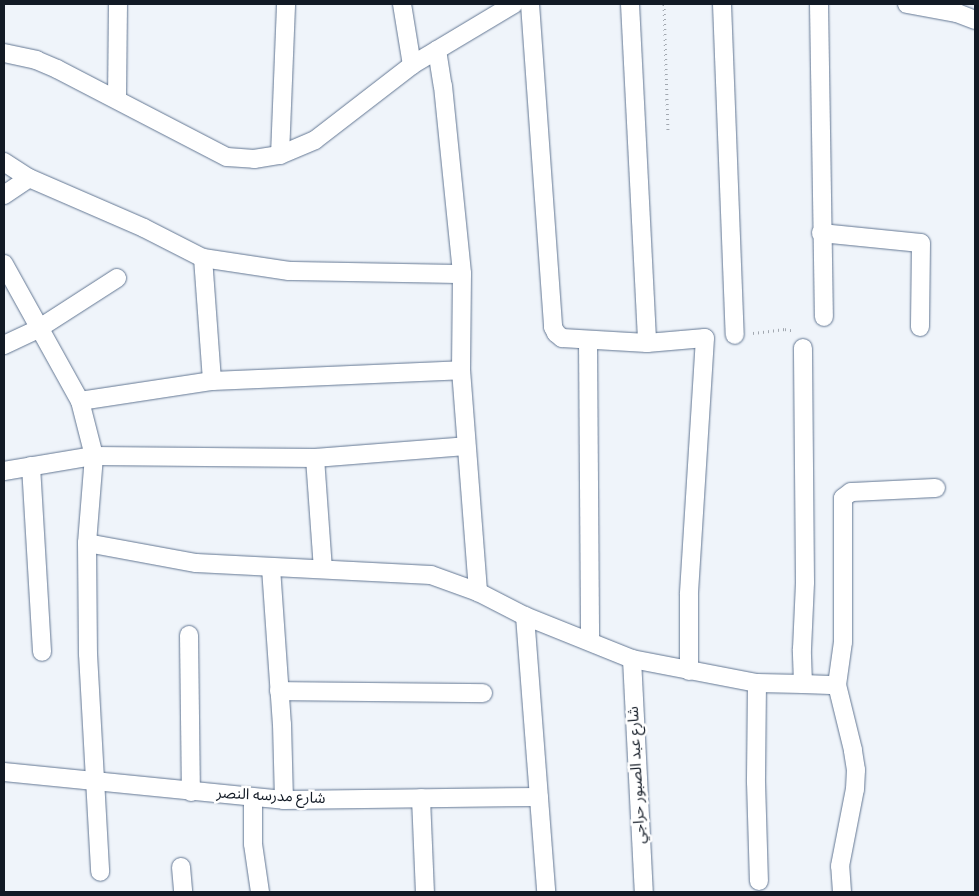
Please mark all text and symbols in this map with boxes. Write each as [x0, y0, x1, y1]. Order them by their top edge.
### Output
street label: شارع عبد الصبور حراجي [625, 706, 651, 844]
street label: شارع مدرسه النصر [216, 785, 326, 809]

